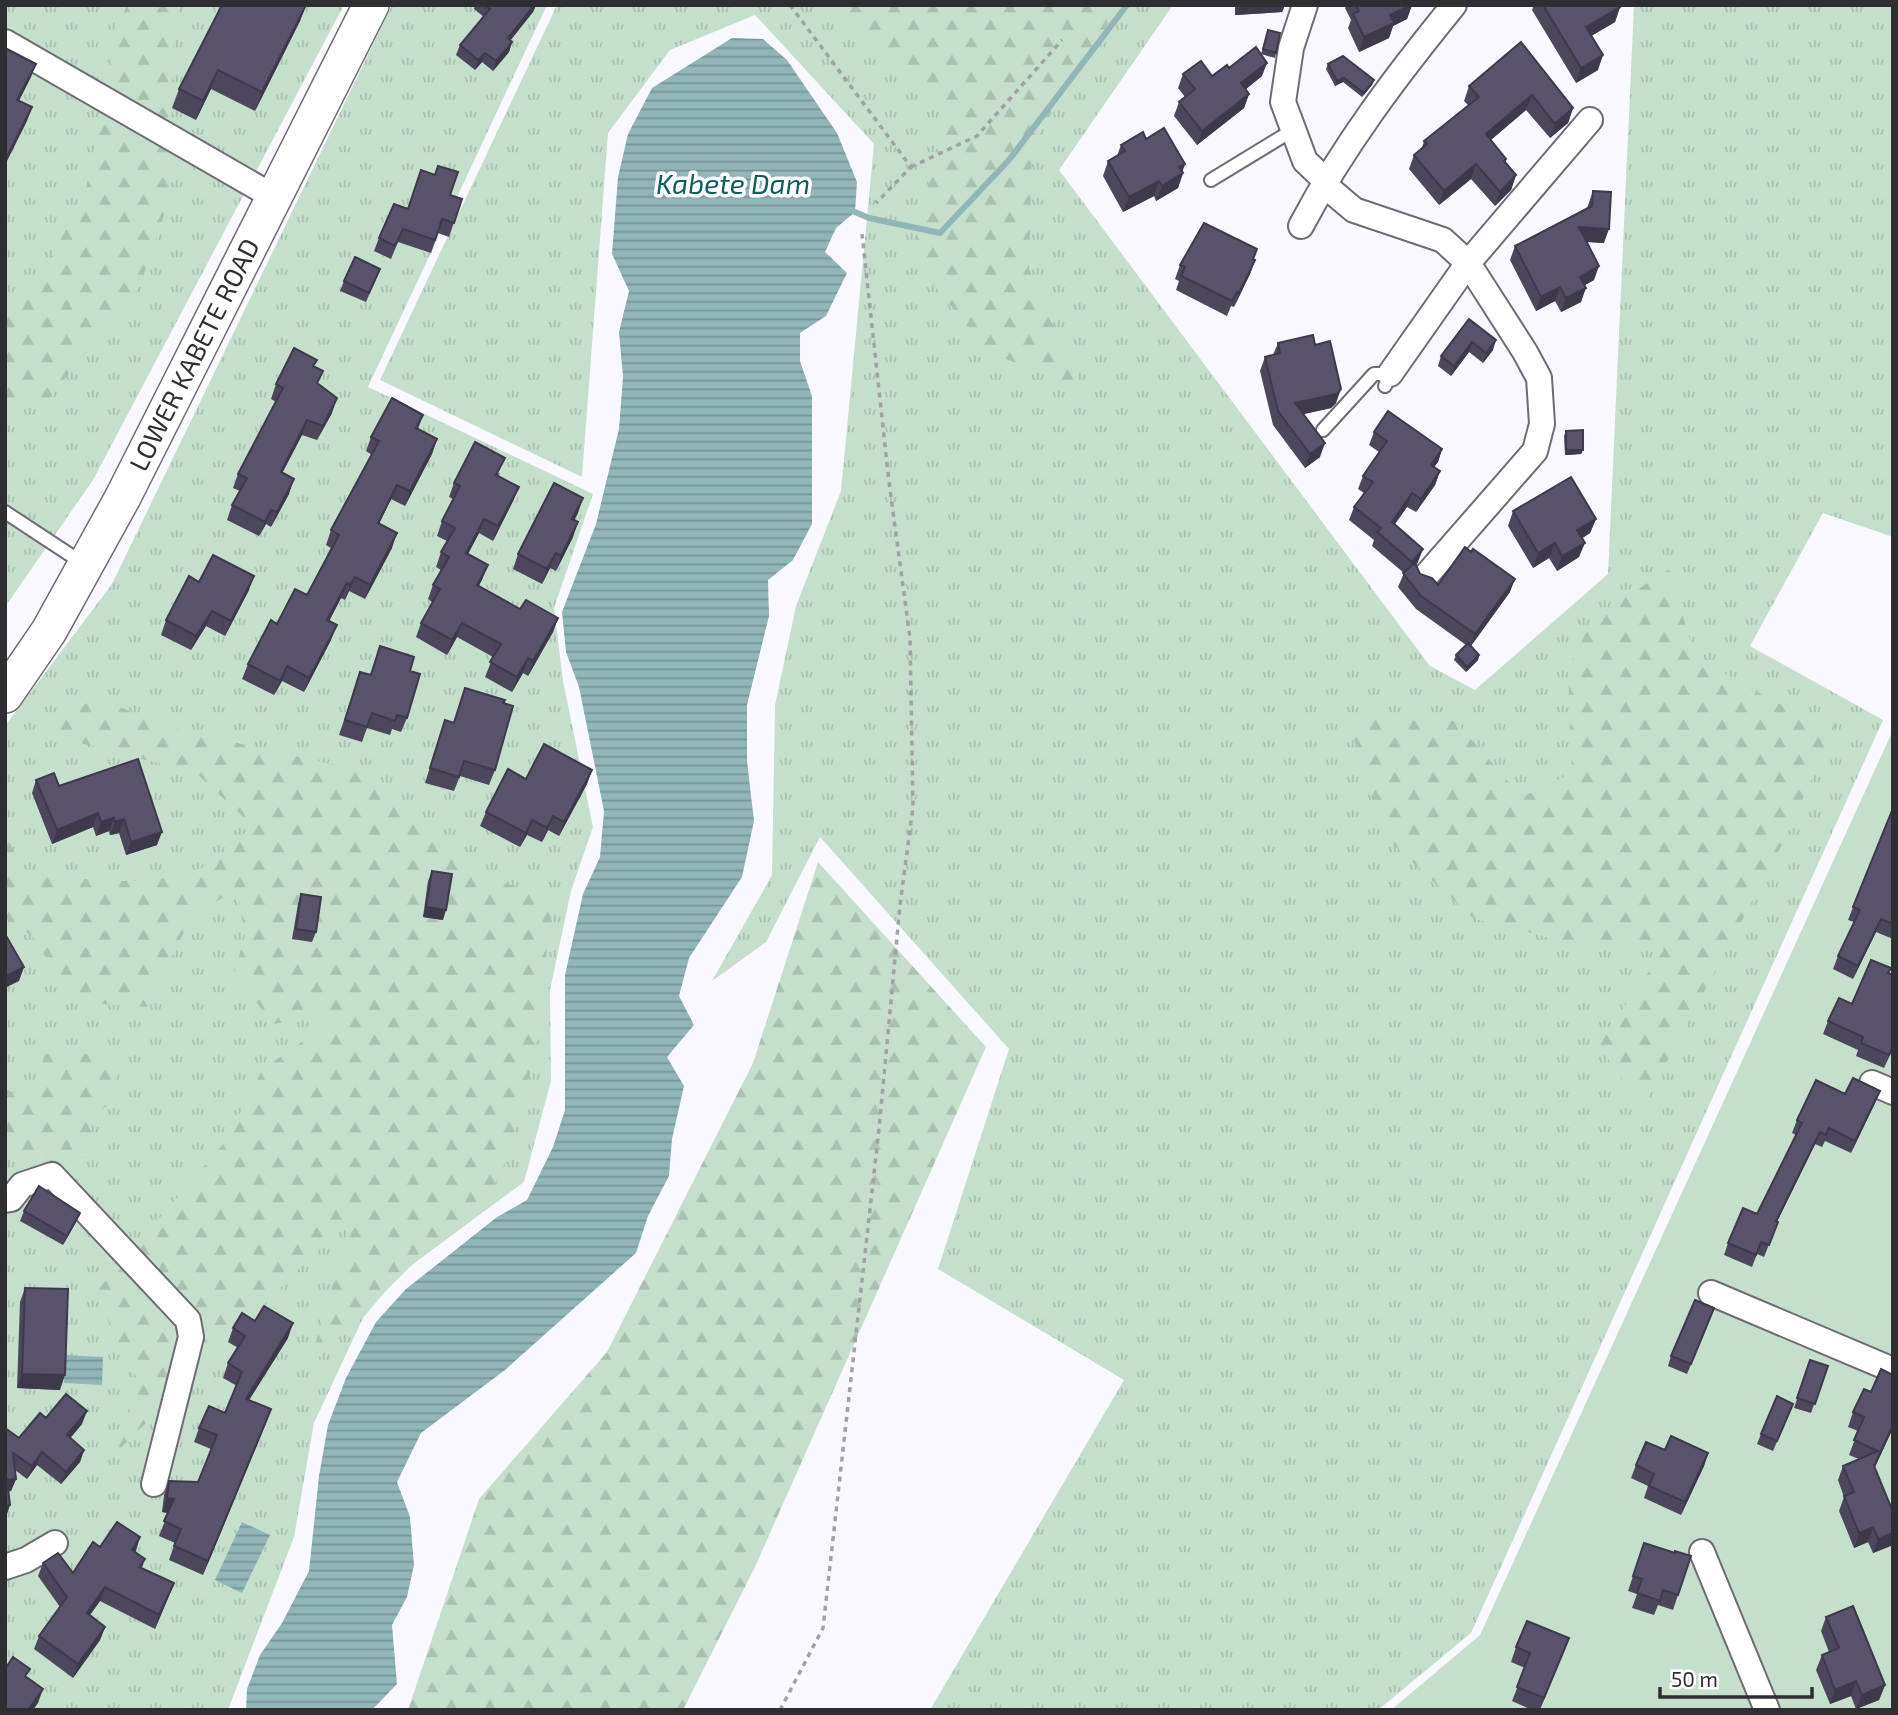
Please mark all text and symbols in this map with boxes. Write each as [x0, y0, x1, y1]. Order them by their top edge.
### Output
water label: Kabete Dam [656, 166, 810, 200]
street label: LOWER KABETE ROAD [122, 233, 265, 475]
scale bar [1660, 1656, 1812, 1700]
text: 50 m [1671, 1666, 1718, 1691]

